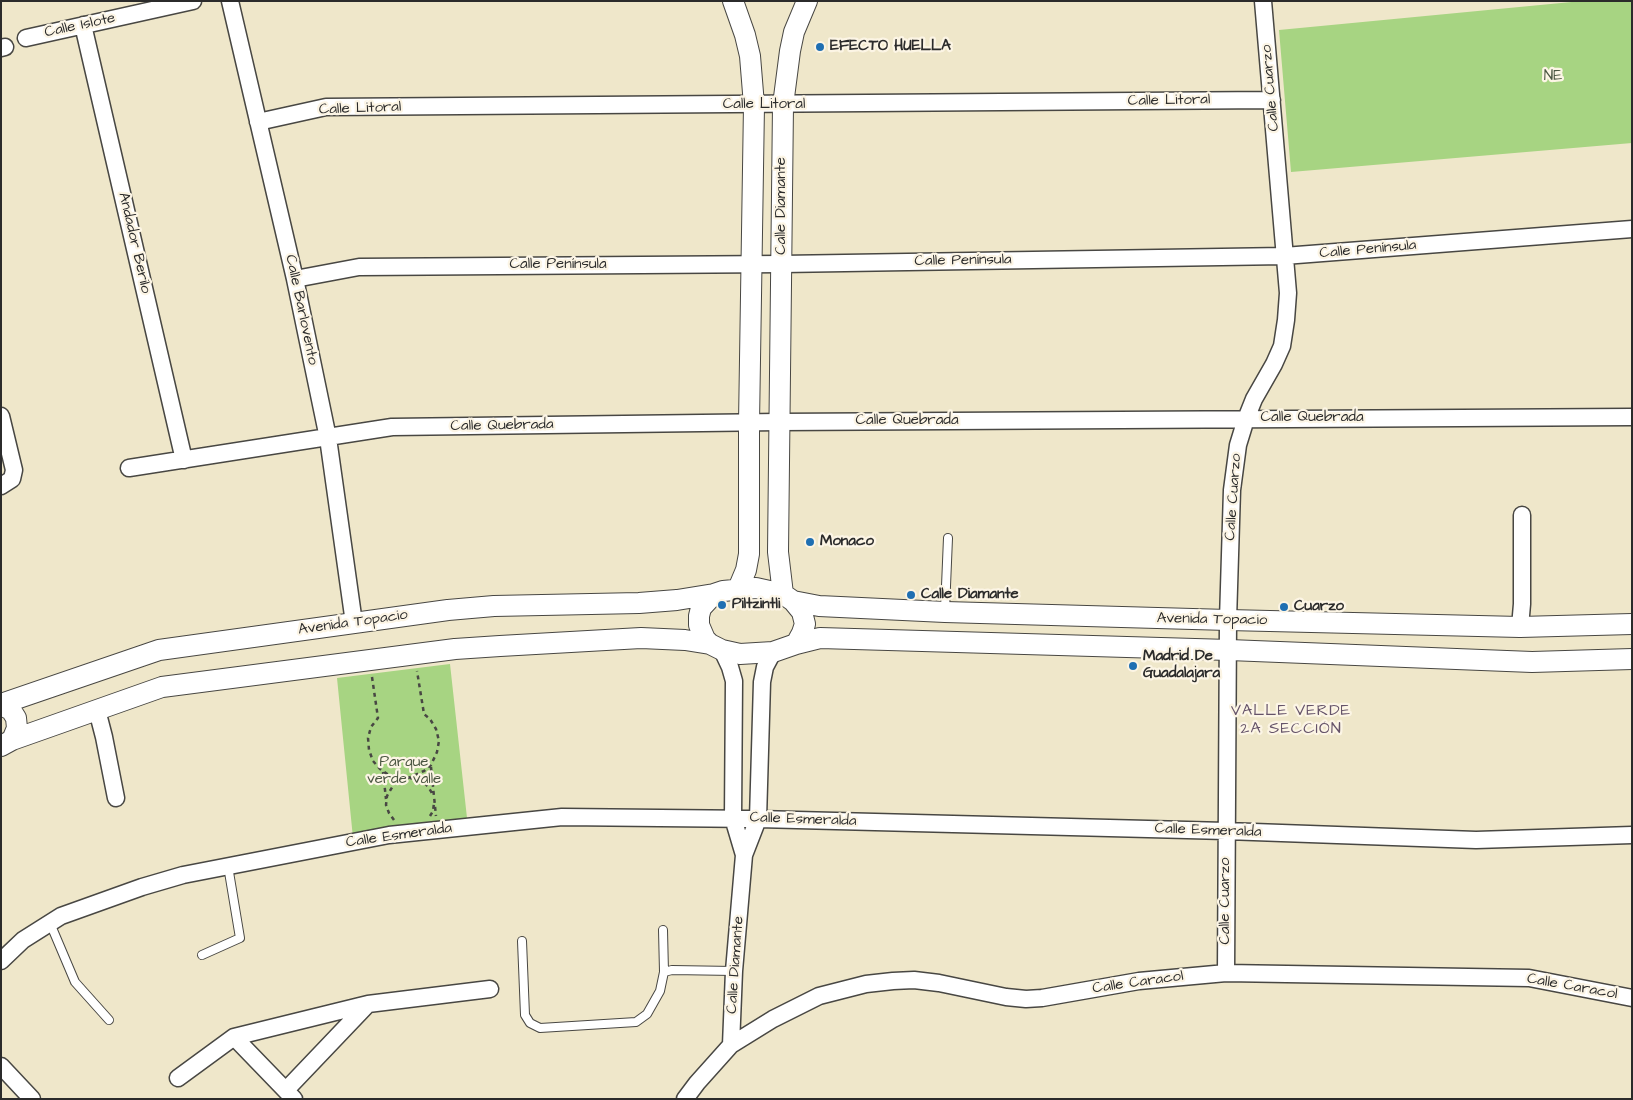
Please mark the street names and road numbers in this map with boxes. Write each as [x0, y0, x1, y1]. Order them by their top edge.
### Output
street label: Calle Islote [43, 10, 117, 42]
street label: Calle Cuarzo [1258, 44, 1284, 132]
street label: Calle Litoral [1128, 91, 1210, 111]
street label: Calle Litoral [723, 96, 805, 114]
street label: Calle Litoral [318, 99, 402, 119]
street label: Calle Diamante [773, 157, 791, 255]
street label: Andador Berilo [114, 191, 154, 295]
street label: Calle Península [1319, 237, 1417, 263]
street label: Calle Península [914, 251, 1012, 271]
street label: Calle Barlovento [281, 253, 321, 367]
street label: Calle Península [509, 256, 607, 274]
street label: Calle Quebrada [1260, 409, 1364, 427]
street label: Calle Quebrada [855, 412, 959, 430]
street label: Calle Quebrada [450, 416, 554, 436]
street label: Calle Cuarzo [1222, 453, 1246, 541]
street label: Avenida Topacio [297, 606, 409, 640]
street label: Avenida Topacio [1157, 610, 1267, 630]
street label: Calle Esmeralda [749, 809, 857, 831]
street label: Calle Esmeralda [345, 820, 453, 852]
street label: Calle Esmeralda [1154, 820, 1262, 842]
street label: Calle Cuarzo [1217, 857, 1235, 945]
street label: Calle Diamante [724, 916, 748, 1014]
street label: Calle Caracol [1091, 968, 1185, 998]
street label: Calle Caracol [1525, 970, 1619, 1004]

